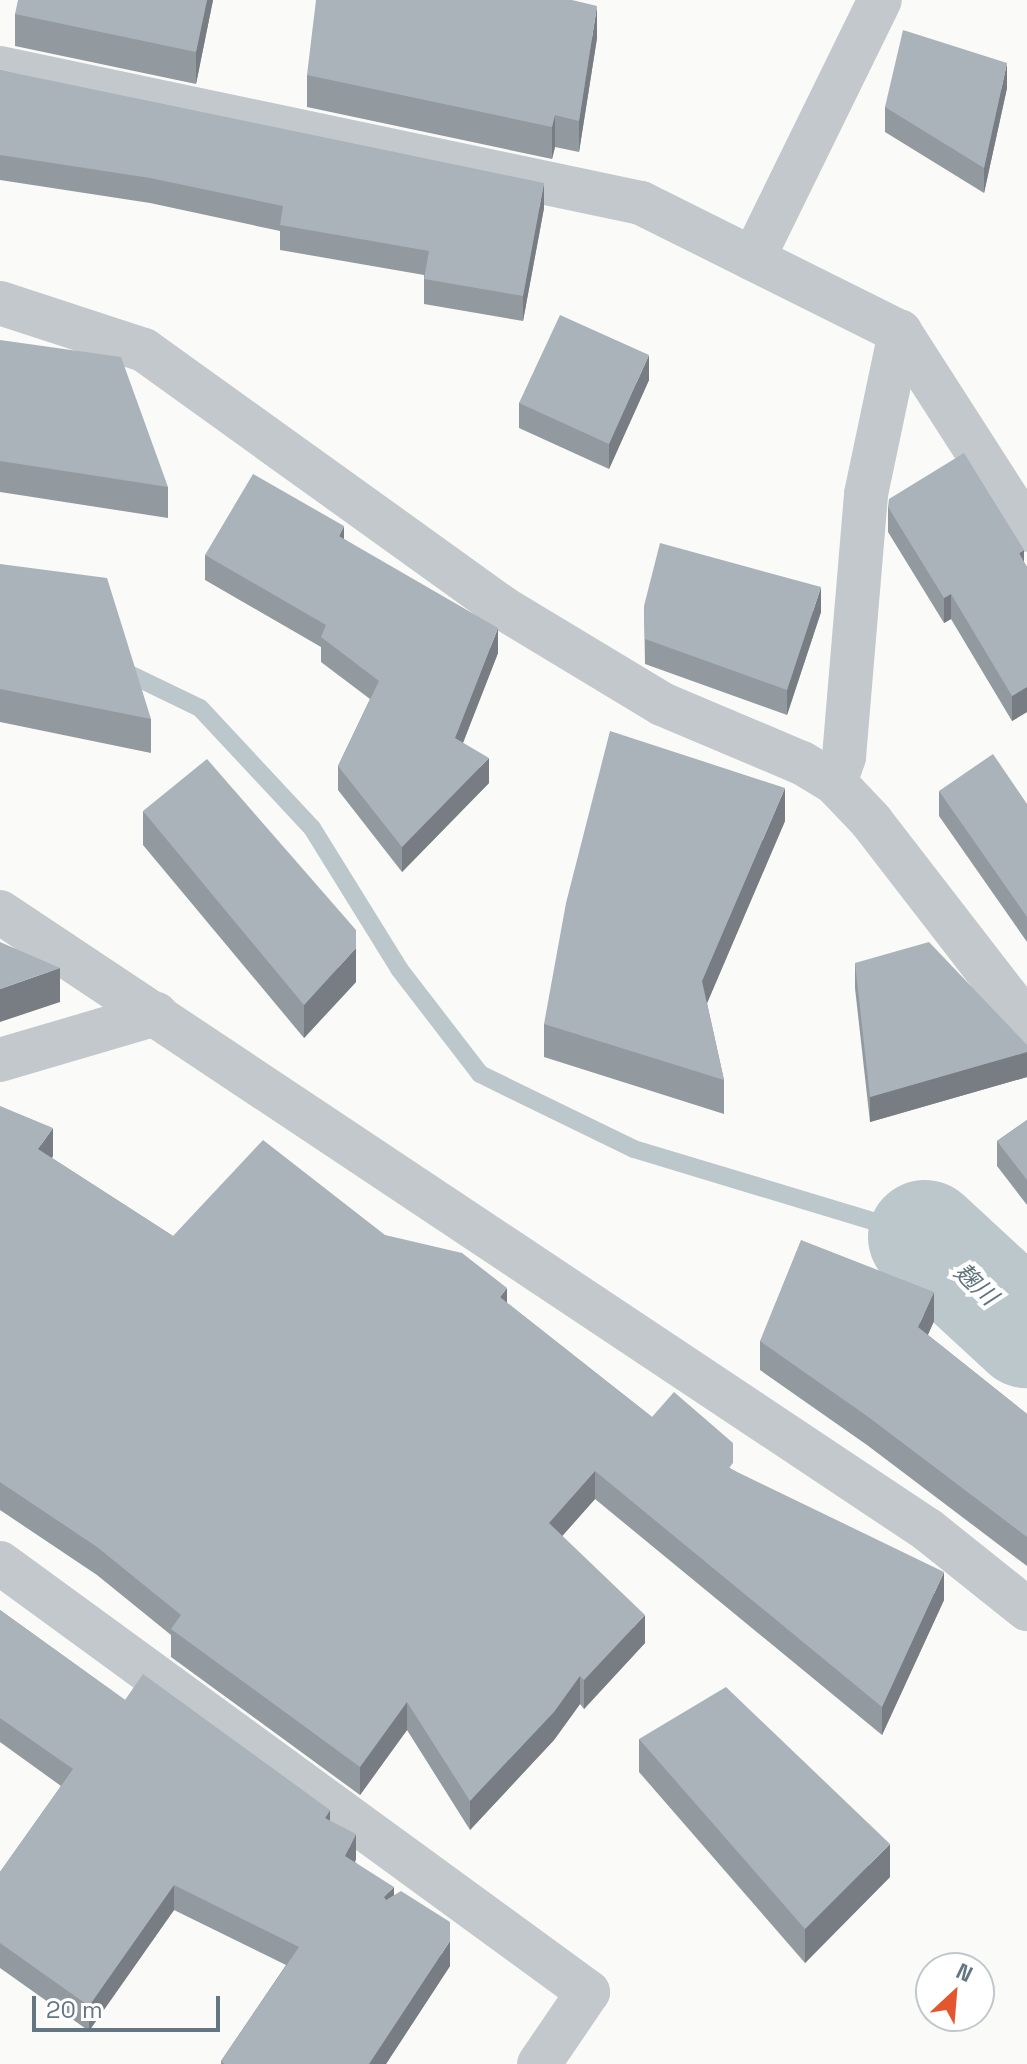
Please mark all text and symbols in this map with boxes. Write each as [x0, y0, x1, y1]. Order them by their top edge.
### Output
water label: 麹川 [949, 1257, 1003, 1311]
north arrow [915, 1952, 995, 2032]
text: N [952, 1956, 977, 1988]
scale bar [36, 1980, 224, 2030]
text: 20 m [46, 1994, 103, 2025]

